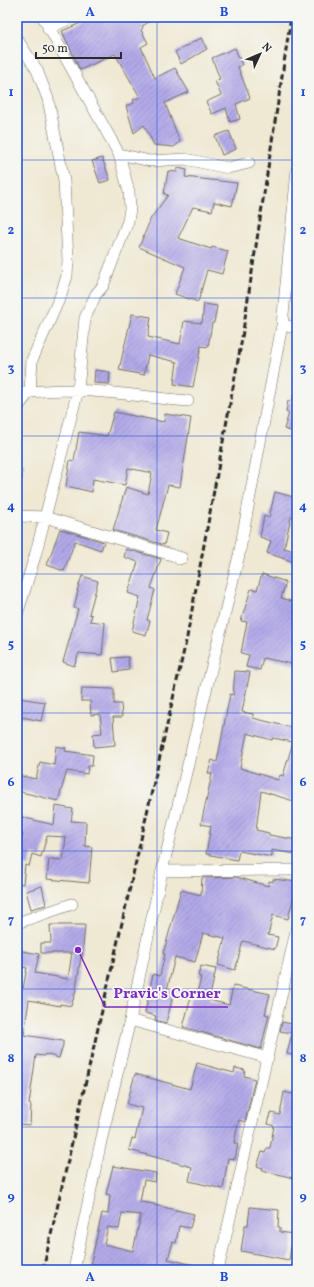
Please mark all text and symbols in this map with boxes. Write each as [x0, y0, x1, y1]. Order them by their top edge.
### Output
text: A [85, 4, 95, 22]
text: B [220, 4, 229, 22]
scale bar [36, 34, 121, 60]
north arrow [240, 34, 280, 74]
text: N [258, 40, 274, 56]
text: 50 m [42, 41, 68, 57]
text: 1 [8, 84, 14, 102]
text: 1 [300, 84, 306, 102]
text: 2 [8, 222, 15, 240]
text: 2 [300, 222, 307, 240]
text: 3 [8, 360, 15, 378]
text: 3 [300, 360, 307, 378]
text: 4 [7, 498, 15, 516]
text: 4 [299, 498, 307, 516]
text: 5 [8, 636, 14, 654]
text: 5 [300, 636, 306, 654]
text: 6 [7, 774, 15, 792]
text: 6 [299, 774, 307, 792]
text: 7 [8, 912, 14, 930]
text: 7 [300, 912, 306, 930]
callout: Pravic's Corner [105, 980, 228, 1007]
text: Pravic's Corner [113, 984, 221, 1005]
text: 8 [7, 1050, 15, 1068]
text: 8 [299, 1050, 307, 1068]
text: 9 [7, 1188, 15, 1206]
text: 9 [299, 1188, 307, 1206]
text: A [85, 1269, 95, 1287]
text: B [220, 1269, 229, 1287]

